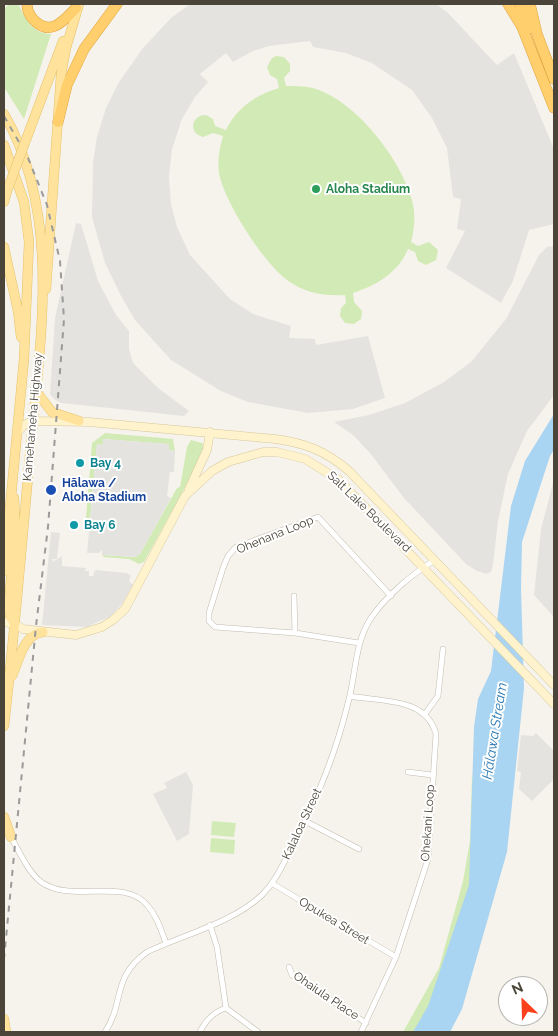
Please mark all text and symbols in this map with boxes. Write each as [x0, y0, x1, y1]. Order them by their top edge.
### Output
place label: Aloha Stadium [326, 182, 410, 196]
marker: Aloha Stadium [310, 183, 322, 195]
street label: Kamehameha Highway [20, 352, 46, 482]
place label: Bay 4 [90, 456, 121, 470]
marker: Bay 4 [74, 457, 86, 469]
street label: Salt Lake Boulevard [324, 468, 414, 556]
place label: Hālawa / Aloha Stadium [62, 476, 146, 504]
marker: Hālawa / Aloha Stadium [44, 483, 58, 497]
street label: Ohenana Loop [234, 513, 316, 557]
place label: Bay 6 [84, 518, 116, 532]
marker: Bay 6 [68, 519, 80, 531]
water label: Hālawa Stream [479, 681, 511, 781]
street label: Ohekani Loop [418, 784, 438, 862]
street label: Kalaloa Street [279, 786, 325, 862]
street label: Opukea Street [296, 894, 372, 948]
street label: Ohaiula Place [290, 969, 362, 1023]
north arrow [498, 976, 548, 1026]
text: N [509, 979, 525, 998]

